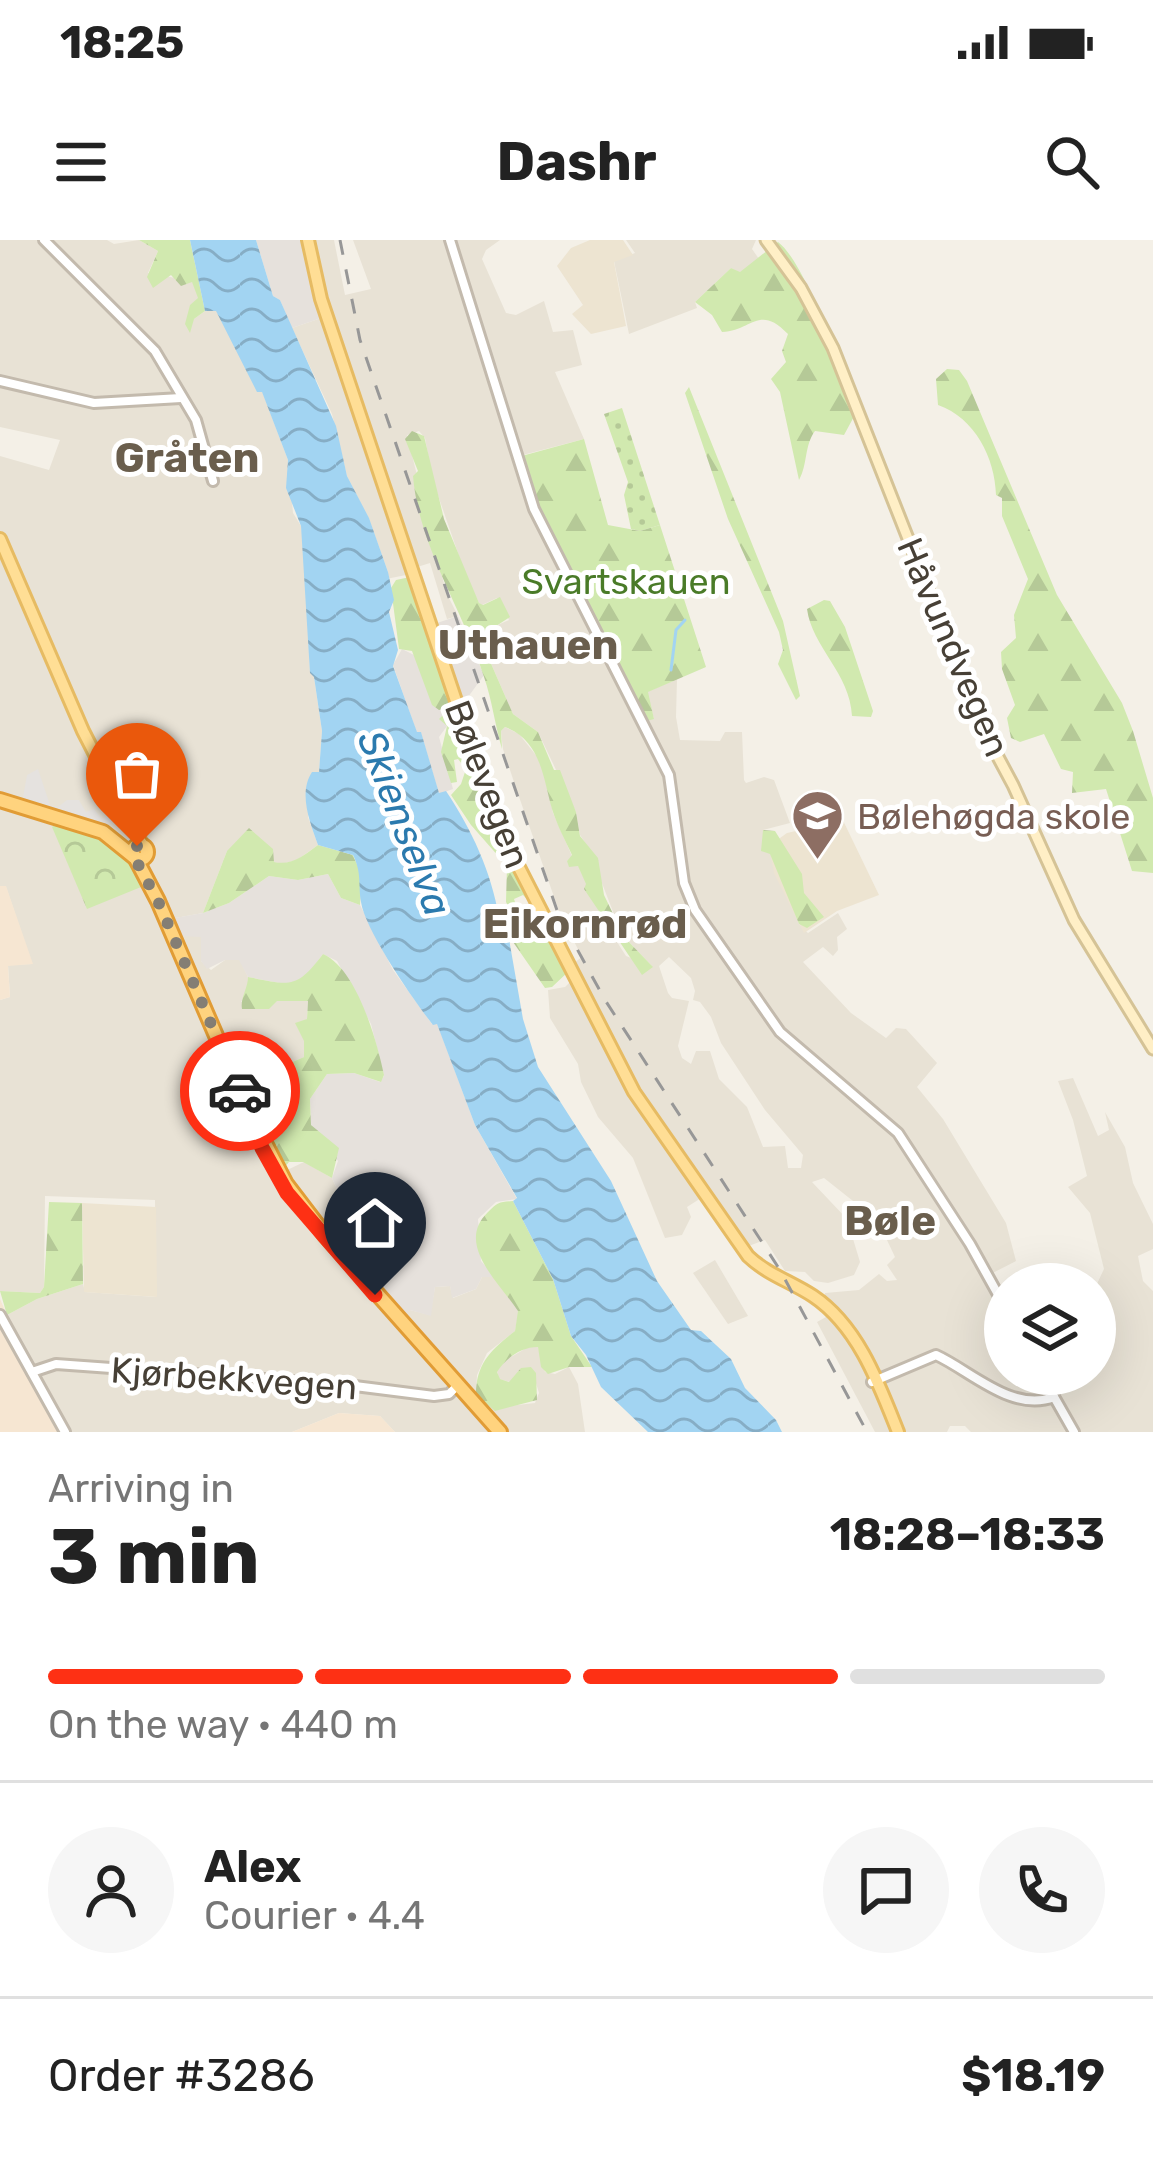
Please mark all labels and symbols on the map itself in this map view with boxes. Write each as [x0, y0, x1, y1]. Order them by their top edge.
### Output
district label: Gråten [114, 433, 260, 483]
street label: Håvundvegen [888, 532, 1019, 763]
park label: Svartskauen [521, 560, 731, 603]
district label: Uthauen [437, 620, 619, 670]
street label: Bølevegen [436, 694, 539, 874]
pin [86, 723, 188, 846]
water label: Skienselva [348, 724, 460, 923]
school or university icon: Bølehøgda skole [790, 788, 846, 862]
place label: Bølehøgda skole [857, 795, 1130, 838]
district label: Eikornrød [482, 899, 688, 949]
courier [180, 1031, 300, 1151]
pin [324, 1172, 426, 1295]
district label: Bøle [844, 1196, 936, 1246]
street label: Kjørbekkvegen [109, 1348, 359, 1409]

